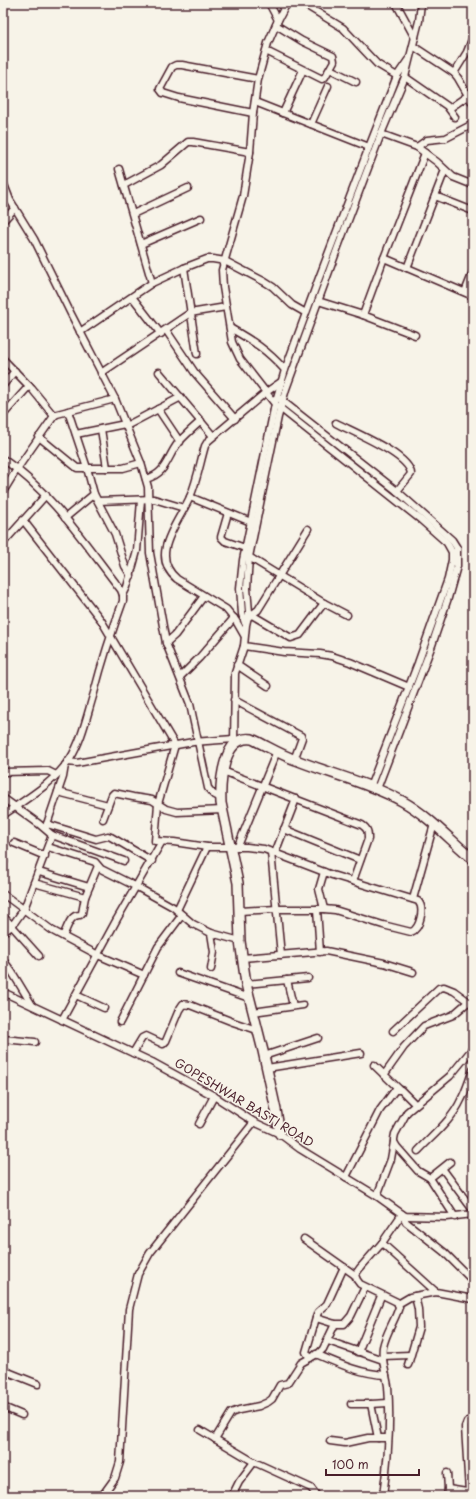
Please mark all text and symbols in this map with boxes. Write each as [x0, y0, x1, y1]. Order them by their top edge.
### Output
street label: GOPESHWAR BASTI ROAD [171, 1053, 318, 1151]
scale bar [326, 1451, 419, 1477]
text: 100 m [332, 1455, 369, 1473]

